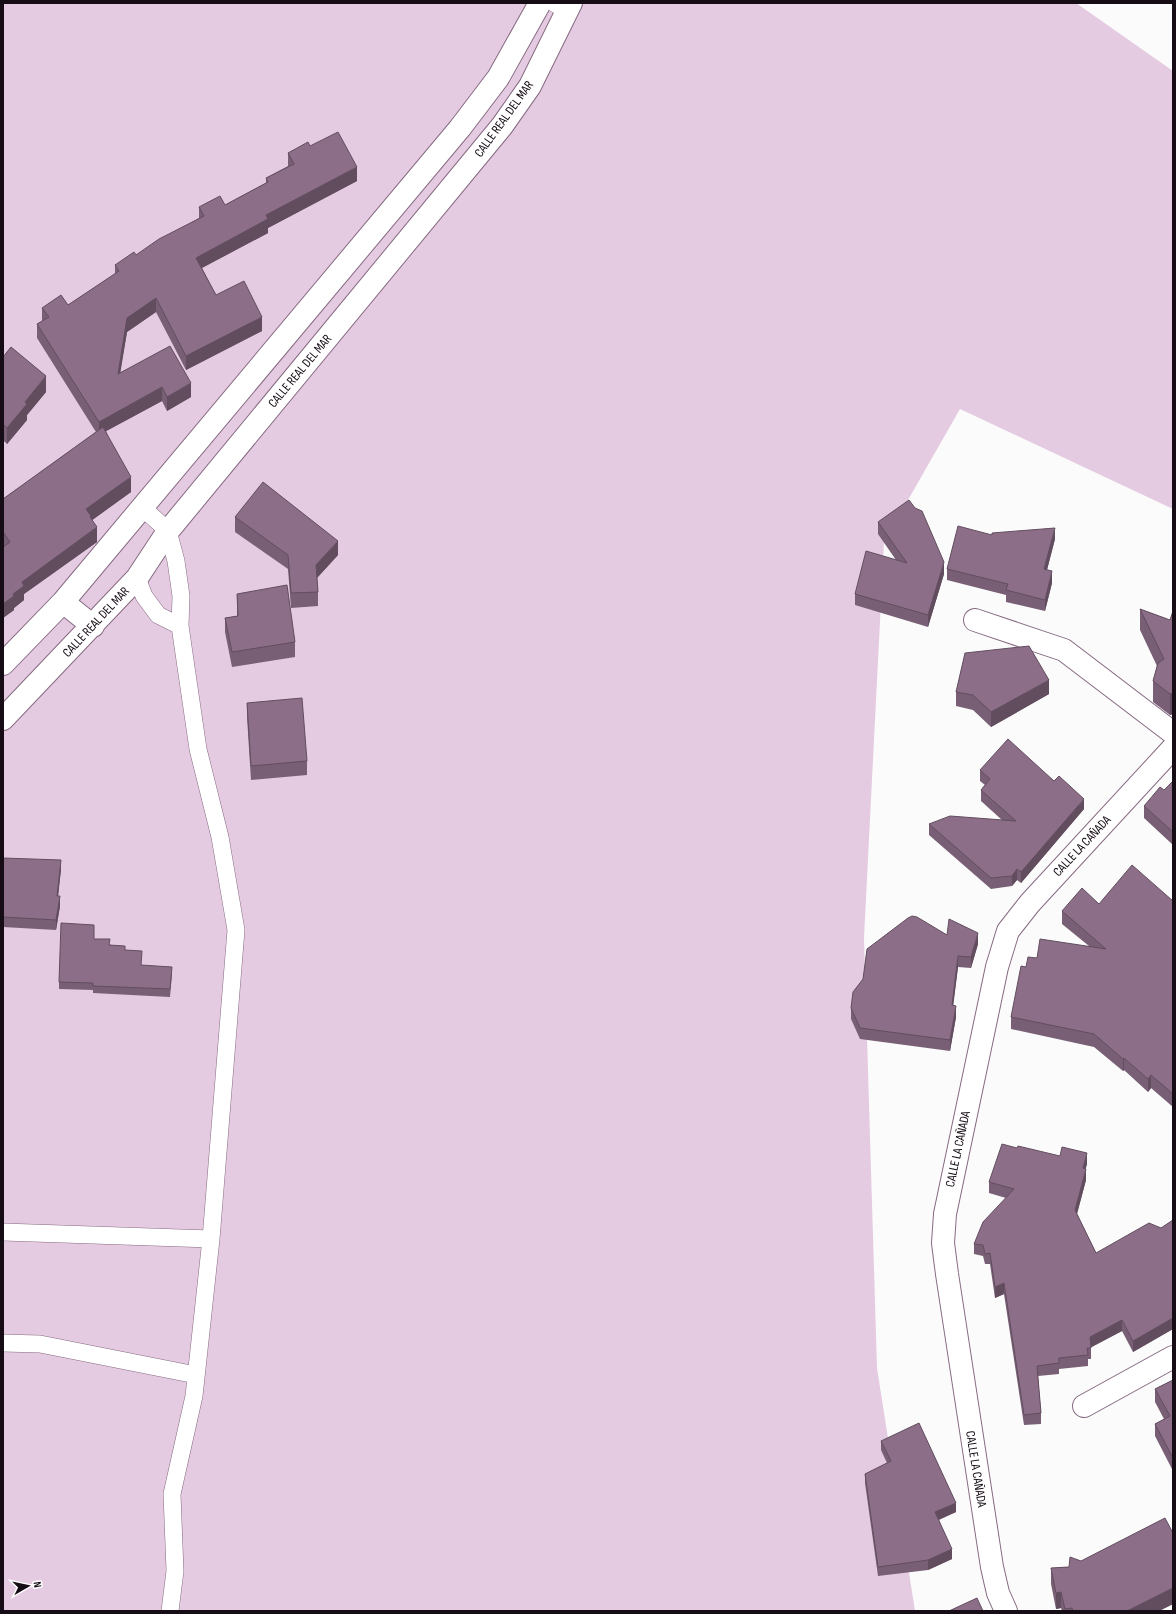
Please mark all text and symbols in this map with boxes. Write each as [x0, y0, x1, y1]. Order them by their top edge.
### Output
street label: CALLE REAL DEL MAR [471, 78, 537, 160]
street label: CALLE REAL DEL MAR [265, 331, 335, 411]
street label: CALLE REAL DEL MAR [59, 583, 133, 661]
street label: CALLE LA CAÑADA [1050, 812, 1115, 880]
street label: CALLE LA CAÑADA [942, 1109, 974, 1189]
street label: CALLE LA CAÑADA [962, 1430, 990, 1509]
north arrow [8, 1566, 48, 1606]
text: N [31, 1581, 44, 1589]

